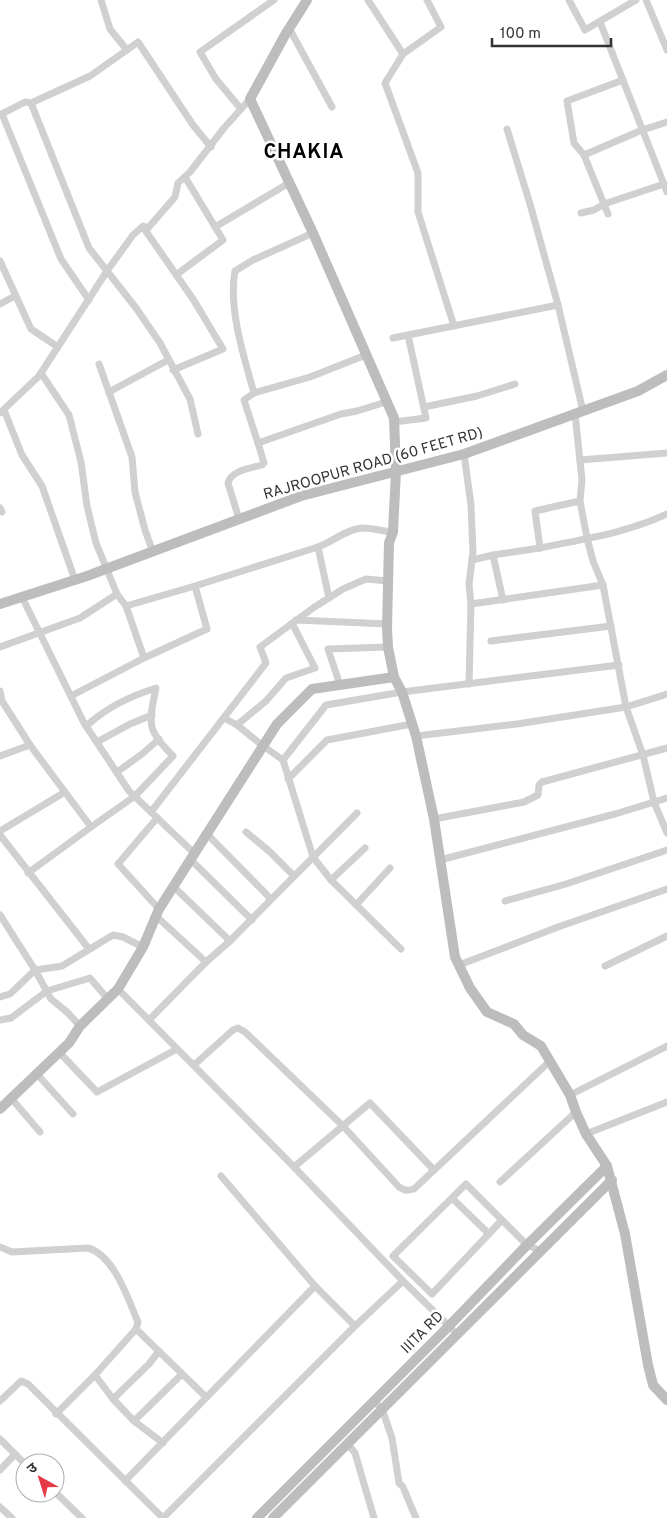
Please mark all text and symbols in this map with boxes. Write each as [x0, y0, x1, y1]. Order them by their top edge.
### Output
scale bar [492, 15, 611, 47]
text: 100 m [500, 25, 541, 44]
district label: CHAKIA [263, 140, 345, 166]
street label: RAJROOPUR ROAD (60 FEET RD) [261, 424, 485, 505]
street label: IIITA RD [398, 1308, 448, 1358]
north arrow [15, 1453, 65, 1503]
text: उ [24, 1459, 42, 1478]

